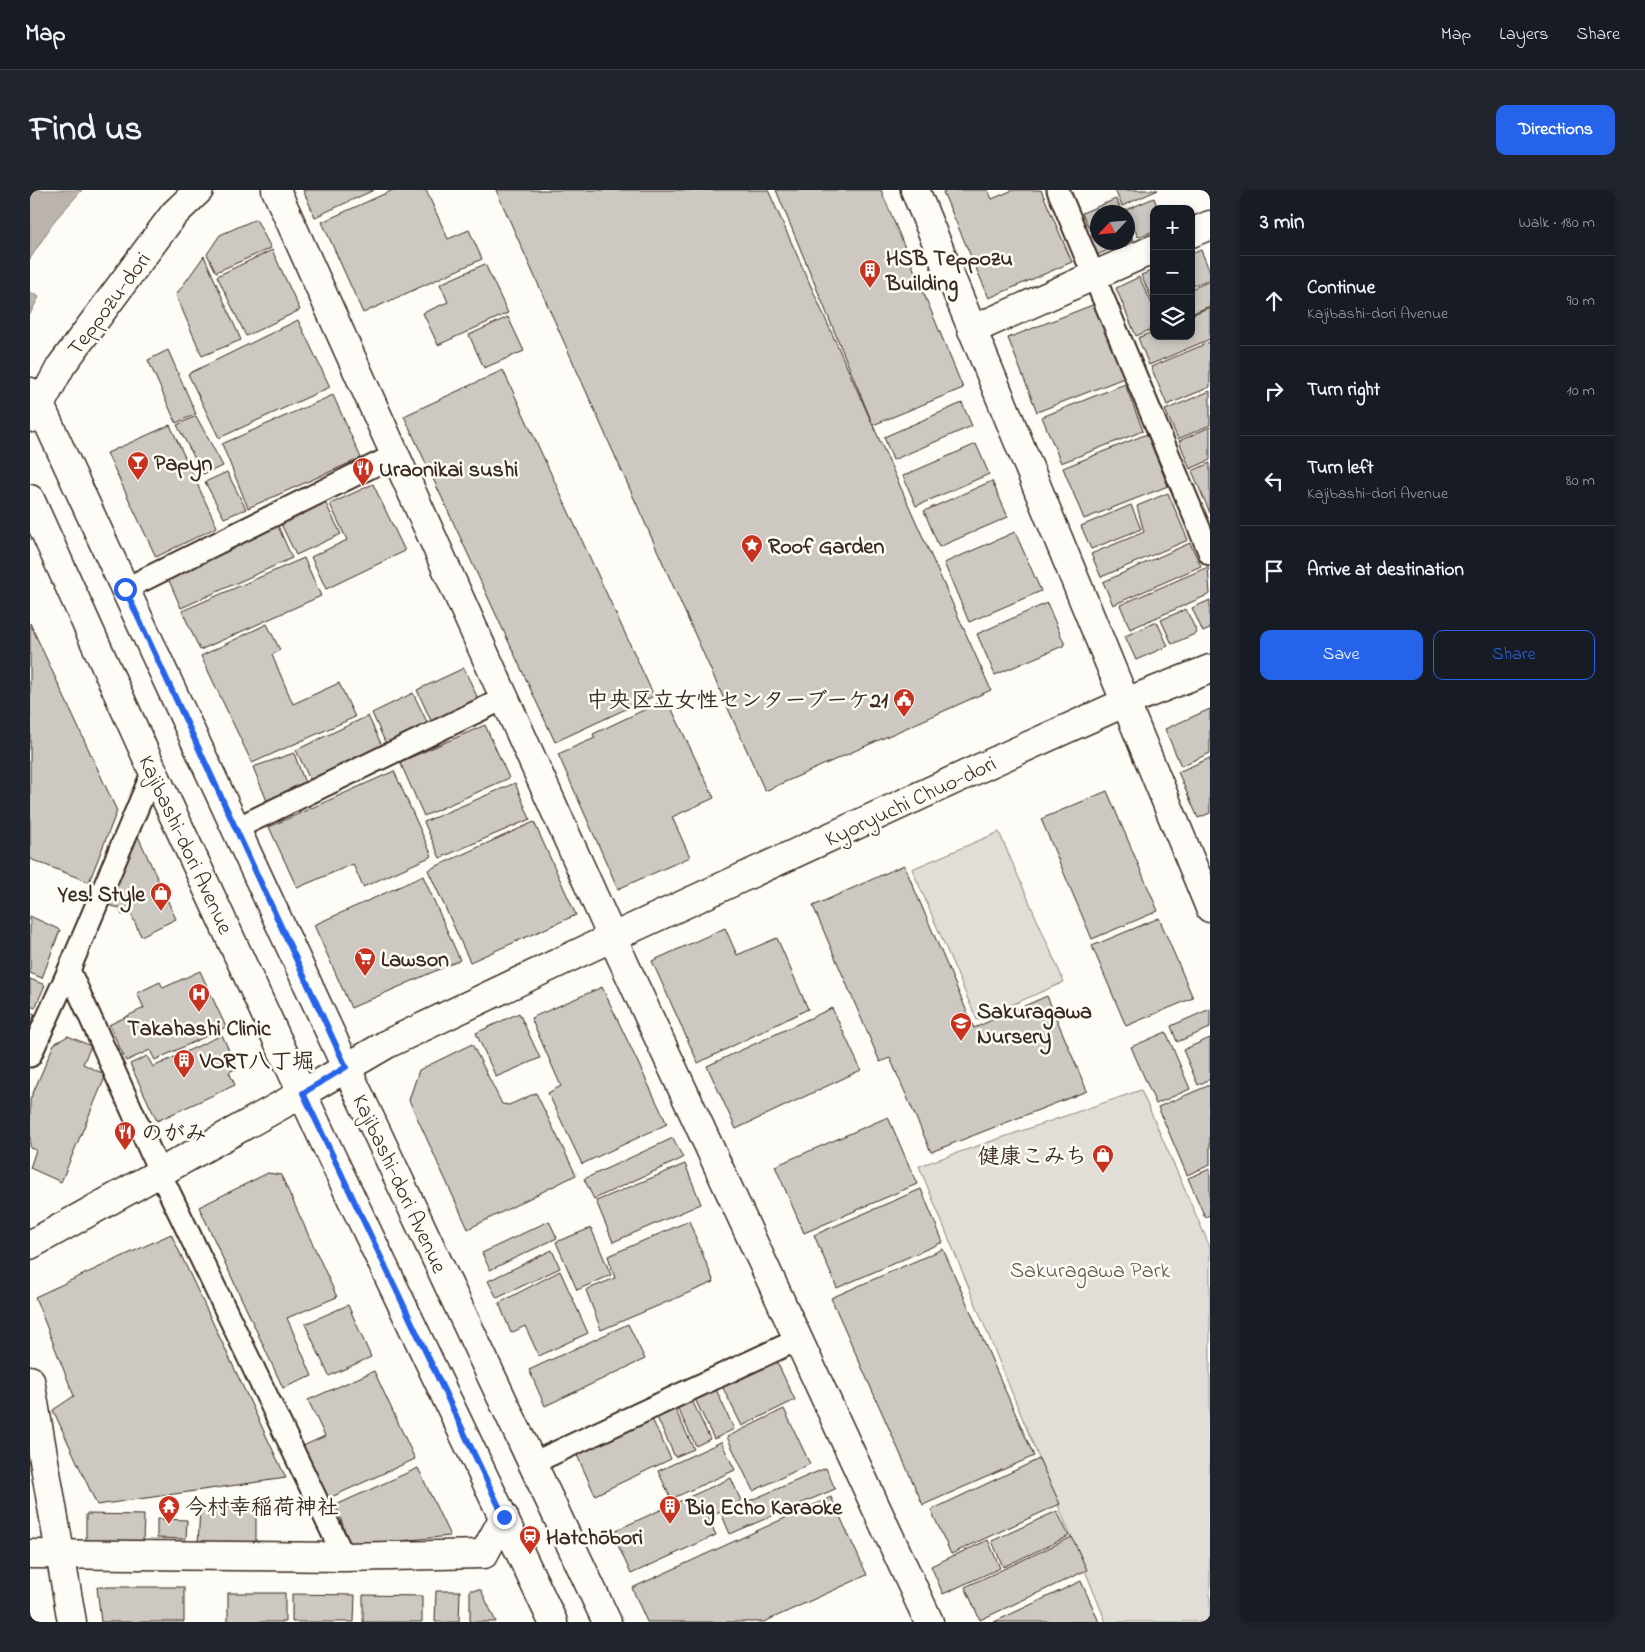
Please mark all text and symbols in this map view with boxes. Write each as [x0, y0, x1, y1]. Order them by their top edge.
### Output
text: Map [25, 17, 66, 52]
text: Map [1441, 22, 1471, 48]
text: Layers [1499, 22, 1549, 48]
text: Share [1577, 22, 1620, 48]
text: Find us [30, 105, 142, 156]
button: Directions [1496, 105, 1615, 155]
north arrow [1090, 205, 1135, 250]
map controls [1150, 205, 1195, 340]
button: + [1150, 205, 1195, 250]
text: 3 min [1260, 208, 1304, 238]
text: Walk · 180 m [1518, 211, 1595, 235]
place label: HSB Teppozu Building [885, 244, 1013, 302]
street label: Teppozu-dori [61, 246, 160, 363]
button: − [1150, 250, 1195, 295]
building icon: HSB Teppozu Building [858, 258, 882, 289]
text: Continue [1307, 275, 1375, 302]
icon: ahead [1260, 287, 1288, 315]
text: 90 m [1567, 289, 1595, 313]
button: layers [1150, 295, 1195, 340]
text: Kajibashi-dori Avenue [1307, 302, 1448, 326]
icon: right [1260, 377, 1288, 405]
text: Turn right [1307, 377, 1380, 404]
text: 10 m [1567, 379, 1595, 403]
place label: Papyn [154, 449, 212, 482]
bar icon: Papyn [126, 450, 150, 481]
place label: Uraonikai sushi [379, 455, 518, 487]
text: Turn left [1307, 455, 1374, 482]
restaurant icon: Uraonikai sushi [351, 456, 375, 487]
icon: left [1260, 467, 1288, 495]
text: 80 m [1566, 469, 1595, 493]
text: Kajibashi-dori Avenue [1307, 482, 1448, 506]
place label: Roof Garden [768, 532, 884, 564]
place icon: Roof Garden [740, 533, 764, 564]
icon: arrive [1260, 557, 1288, 585]
text: Arrive at destination [1307, 557, 1464, 584]
route start [114, 578, 137, 601]
button: Save [1260, 630, 1423, 680]
button: Share [1433, 630, 1595, 680]
place label: 中央区立女性センターブーケ21 [586, 686, 888, 718]
public building icon: 中央区立女性センターブーケ21 [892, 687, 916, 718]
street label: Kyoryuchi Chuo-dori [820, 749, 1003, 857]
street label: Kajibashi-dori Avenue [129, 751, 240, 940]
place label: Yes! Style [57, 880, 146, 913]
shop icon: Yes! Style [149, 881, 173, 912]
place label: Lawson [381, 945, 449, 977]
supermarket icon: Lawson [353, 946, 377, 977]
hospital icon: Takahashi Clinic [187, 982, 211, 1013]
place label: Sakuragawa Nursery [977, 997, 1092, 1055]
school or university icon: Sakuragawa Nursery [949, 1011, 973, 1042]
place label: Takahashi Clinic [127, 1014, 272, 1046]
place label: VORT八丁堀 [199, 1047, 314, 1079]
building icon: VORT八丁堀 [172, 1048, 196, 1079]
street label: Kajibashi-dori Avenue [343, 1090, 454, 1279]
place label: のがみ [141, 1119, 207, 1151]
restaurant icon: のがみ [113, 1120, 137, 1151]
place label: 健康こみち [977, 1142, 1087, 1174]
shop icon: 健康こみち [1091, 1143, 1115, 1174]
park label: Sakuragawa Park [1010, 1256, 1170, 1289]
place label: 今村幸稲荷神社 [185, 1493, 339, 1525]
place label: Big Echo Karaoke [685, 1493, 843, 1526]
temple icon: 今村幸稲荷神社 [157, 1494, 181, 1525]
building icon: Big Echo Karaoke [658, 1494, 682, 1525]
route end [493, 1506, 516, 1529]
place label: Hatchōbori [546, 1523, 643, 1555]
station icon: Hatchōbori [518, 1524, 542, 1555]

